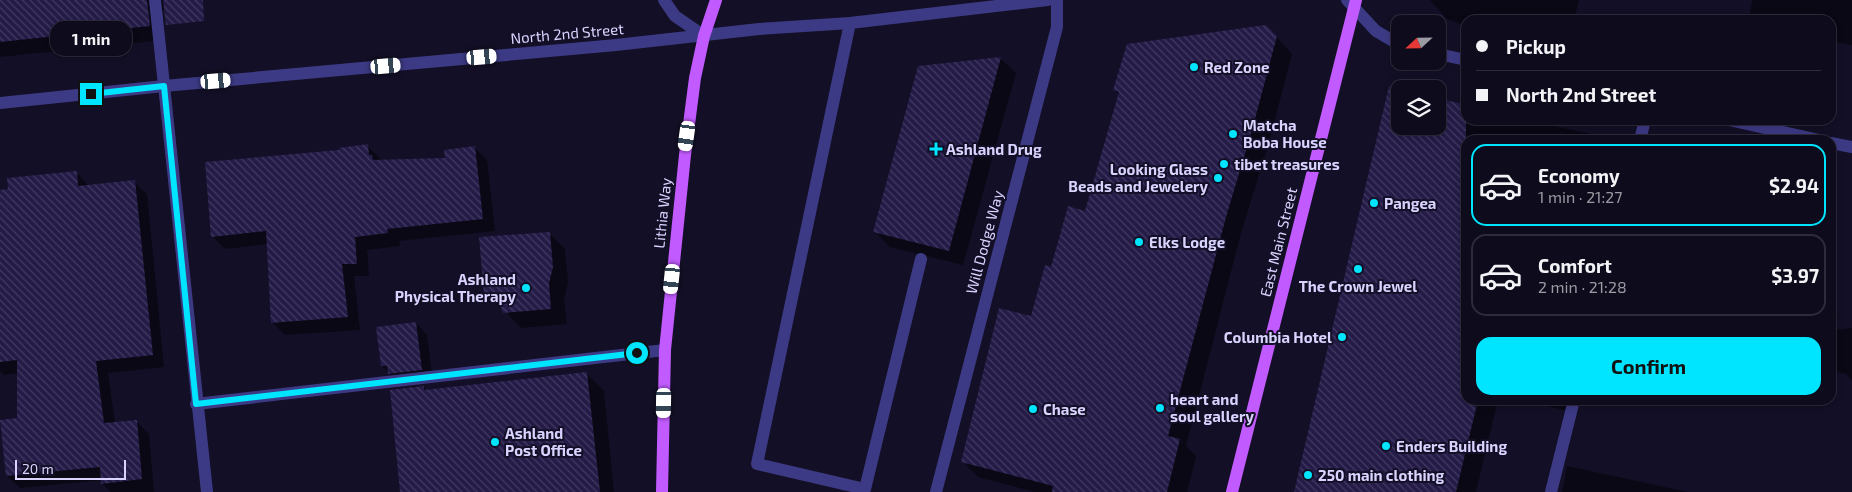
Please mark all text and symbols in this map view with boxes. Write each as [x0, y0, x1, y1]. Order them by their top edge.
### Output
north arrow [1391, 15, 1446, 70]
map controls [1391, 15, 1446, 135]
street label: North 2nd Street [510, 19, 625, 47]
callout: 1 min [50, 22, 132, 56]
text: 1 min [72, 29, 110, 48]
text: Pickup [1506, 35, 1566, 58]
car [466, 48, 497, 66]
car [370, 57, 401, 75]
place label: Red Zone [1204, 58, 1269, 76]
marker: Red Zone [1188, 61, 1200, 73]
car [200, 72, 231, 90]
button: layers [1391, 80, 1446, 135]
route end [80, 83, 102, 105]
text: North 2nd Street [1506, 83, 1656, 106]
place label: Matcha Boba House [1243, 116, 1327, 151]
car [677, 120, 696, 152]
marker: Matcha Boba House [1227, 128, 1239, 140]
place label: Ashland Drug [946, 140, 1042, 158]
marker: Ashland Drug [930, 143, 942, 155]
place label: tibet treasures [1234, 155, 1340, 173]
marker: tibet treasures [1218, 158, 1230, 170]
place label: Looking Glass Beads and Jewelery [1068, 160, 1208, 196]
icon: car [1478, 163, 1523, 208]
text: Economy [1538, 164, 1620, 187]
marker: Looking Glass Beads and Jewelery [1212, 172, 1224, 184]
text: $2.94 [1769, 174, 1819, 197]
street label: Lithia Way [649, 177, 675, 249]
street label: East Main Street [1256, 185, 1300, 299]
text: 1 min · 21:27 [1538, 187, 1622, 206]
street label: Will Dodge Way [962, 188, 1007, 296]
place label: Pangea [1384, 194, 1436, 212]
marker: Pangea [1368, 197, 1380, 209]
place label: Elks Lodge [1149, 233, 1225, 251]
marker: Elks Lodge [1133, 236, 1145, 248]
icon: car [1478, 253, 1523, 298]
text: Comfort [1538, 254, 1612, 277]
car [662, 263, 681, 295]
marker: The Crown Jewel [1352, 263, 1364, 275]
text: $3.97 [1771, 264, 1819, 287]
place label: Ashland Physical Therapy [395, 270, 516, 306]
place label: The Crown Jewel [1299, 277, 1417, 295]
text: 2 min · 21:28 [1538, 277, 1627, 296]
marker: Ashland Physical Therapy [520, 282, 532, 294]
place label: Columbia Hotel [1224, 328, 1332, 346]
marker: Columbia Hotel [1336, 331, 1348, 343]
button: Confirm [1476, 337, 1821, 395]
route start [626, 342, 648, 364]
car [656, 388, 671, 418]
place label: heart and soul gallery [1170, 390, 1254, 426]
place label: Chase [1043, 400, 1086, 418]
marker: heart and soul gallery [1154, 402, 1166, 414]
marker: Chase [1027, 403, 1039, 415]
place label: Ashland Post Office [505, 424, 582, 459]
marker: Ashland Post Office [489, 436, 501, 448]
place label: Enders Building [1396, 437, 1507, 455]
marker: Enders Building [1380, 440, 1392, 452]
scale bar [15, 457, 126, 480]
text: 20 m [22, 460, 54, 477]
place label: 250 main clothing [1318, 466, 1445, 484]
marker: 250 main clothing [1302, 469, 1314, 481]

